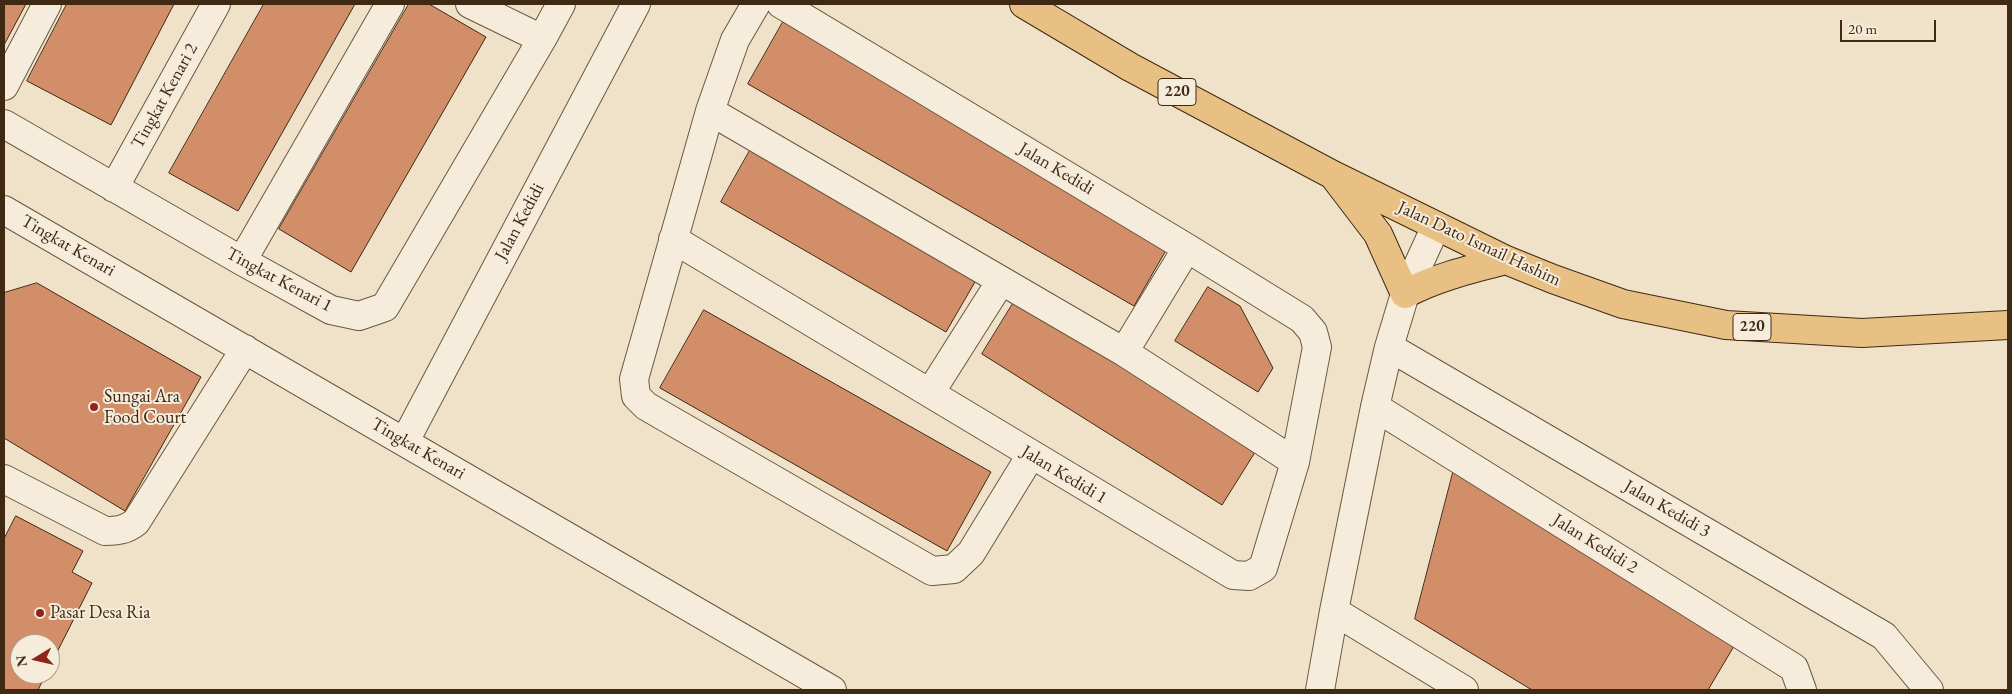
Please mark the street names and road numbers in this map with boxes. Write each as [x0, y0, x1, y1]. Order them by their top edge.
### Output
street label: Tingkat Kenari 2 [127, 39, 203, 153]
road number: 220 [1158, 78, 1196, 105]
street label: Jalan Kedidi [1014, 138, 1098, 200]
street label: Jalan Kedidi [491, 180, 549, 264]
street label: Jalan Dato Ismail Hashim [1394, 197, 1564, 291]
street label: Tingkat Kenari [17, 210, 119, 282]
street label: Tingkat Kenari 1 [222, 243, 336, 317]
road number: 220 [1733, 314, 1771, 341]
street label: Tingkat Kenari [367, 413, 469, 485]
street label: Jalan Kedidi 1 [1017, 441, 1111, 509]
street label: Jalan Kedidi 3 [1620, 476, 1714, 542]
street label: Jalan Kedidi 2 [1548, 509, 1642, 579]

